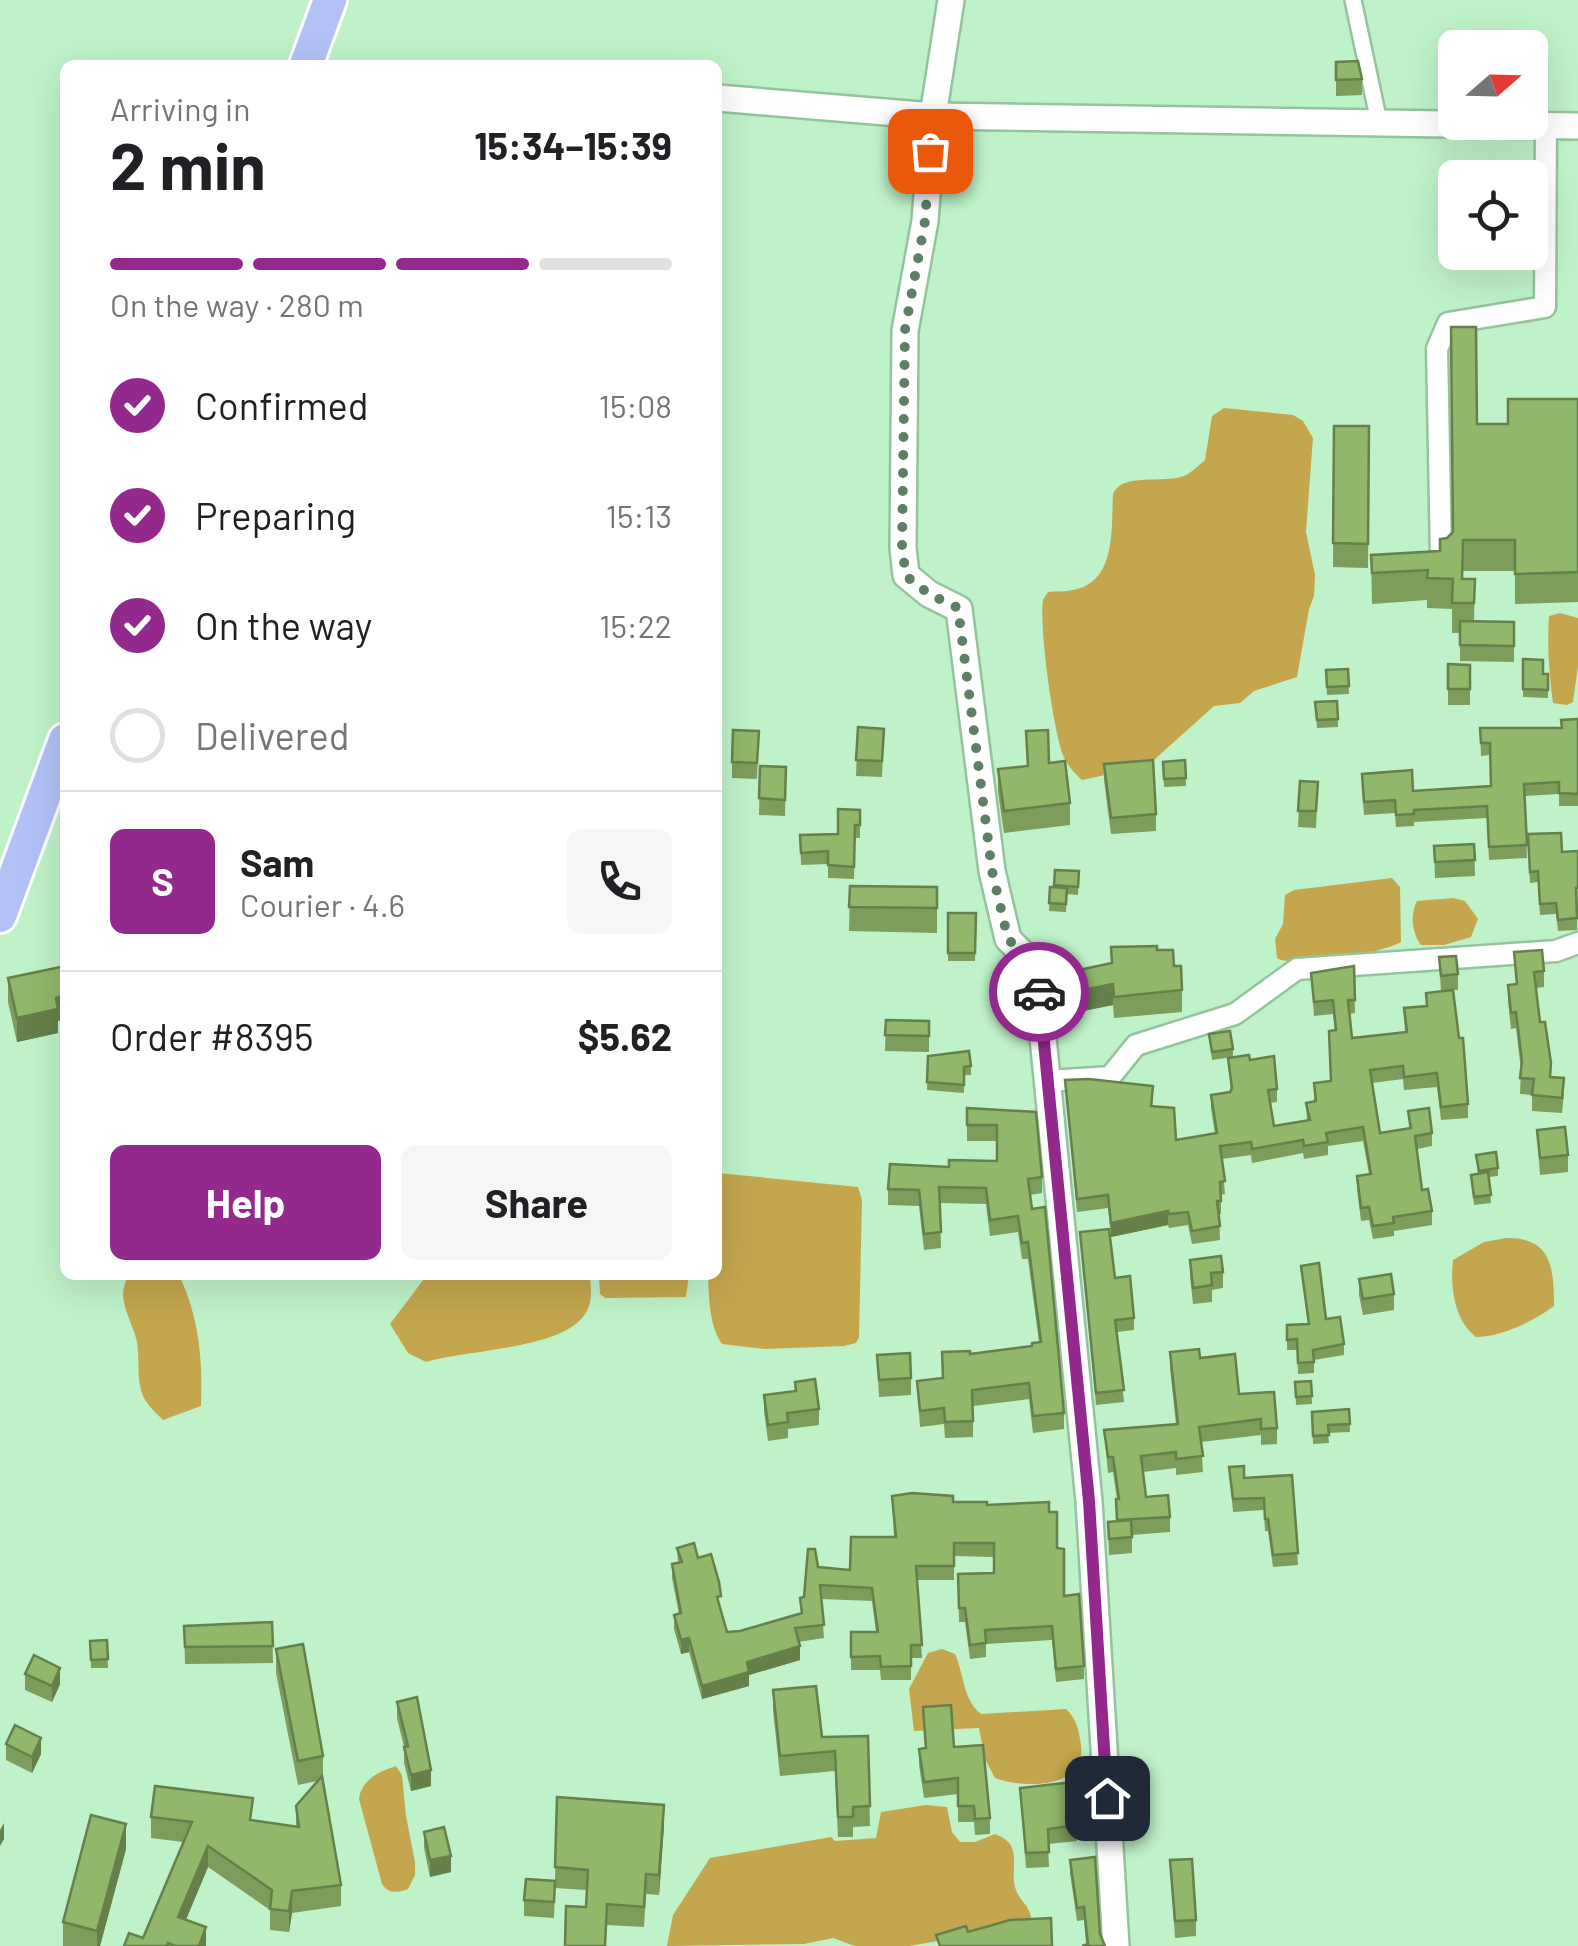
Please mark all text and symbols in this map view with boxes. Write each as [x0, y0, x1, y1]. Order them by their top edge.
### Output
north arrow [1438, 30, 1548, 140]
map controls [1438, 30, 1548, 270]
text: Arriving in [110, 89, 250, 127]
pin [888, 109, 973, 194]
text: 15:34–15:39 [474, 122, 672, 168]
icon: bag [903, 124, 958, 179]
text: 2 min [110, 125, 266, 203]
button: locate [1438, 160, 1548, 270]
text: On the way · 280 m [110, 285, 364, 323]
icon: check [110, 378, 165, 433]
text: Confirmed [195, 382, 368, 428]
text: 15:08 [599, 386, 672, 424]
icon: check [110, 488, 165, 543]
text: Preparing [195, 492, 356, 538]
text: 15:13 [606, 496, 672, 534]
icon: check [110, 598, 165, 653]
text: On the way [195, 602, 372, 648]
text: 15:22 [599, 606, 672, 644]
text: Delivered [195, 712, 349, 758]
button: phone [567, 829, 672, 934]
text: Sam [240, 839, 314, 885]
text: S [151, 858, 174, 904]
text: Courier · 4.6 [240, 885, 405, 923]
courier [989, 942, 1089, 1042]
icon: car [1012, 965, 1067, 1020]
text: Order #8395 [110, 1013, 313, 1059]
text: $5.62 [578, 1013, 672, 1059]
button: Help [110, 1145, 381, 1260]
button: Share [401, 1145, 672, 1260]
pin [1065, 1756, 1150, 1841]
icon: home [1080, 1771, 1135, 1826]

